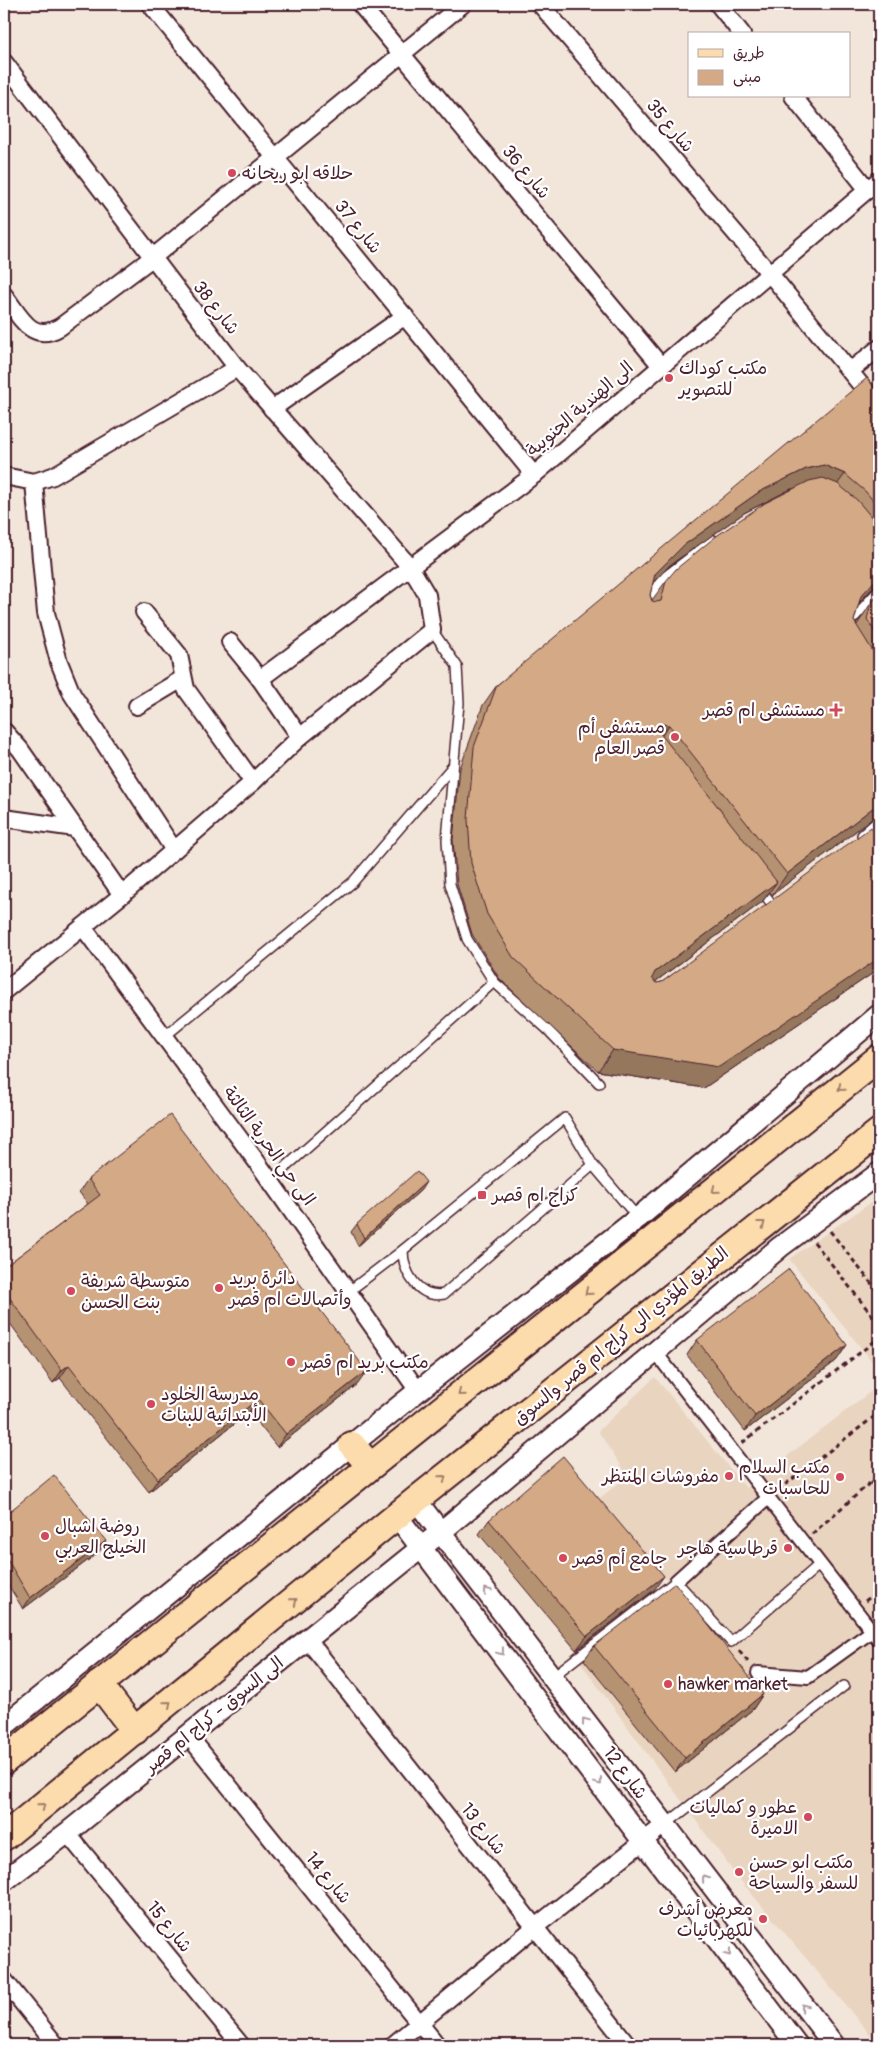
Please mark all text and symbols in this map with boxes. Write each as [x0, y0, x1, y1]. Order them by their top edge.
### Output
legend [688, 32, 850, 98]
text: طريق [733, 44, 765, 63]
text: مبنى [733, 68, 761, 87]
street label: شارع 35 [641, 95, 699, 157]
street label: شارع 36 [497, 140, 555, 204]
place label: حلاقه ابو ريحانه [242, 162, 353, 185]
marker: حلاقه ابو ريحانه [226, 167, 238, 179]
street label: شارع 37 [329, 196, 387, 258]
street label: شارع 38 [188, 276, 244, 340]
street label: الى الهندية الجنوبية [522, 356, 638, 462]
place label: مكتب كوداك للتصوير [677, 357, 767, 401]
marker: مكتب كوداك للتصوير [663, 372, 675, 384]
place label: مستشفى ام قصر [701, 699, 825, 724]
marker: مستشفى ام قصر [829, 703, 843, 717]
place label: مستشفى أم قصر العام [578, 716, 665, 762]
marker: مستشفى أم قصر العام [669, 731, 681, 743]
street label: الى حي الحرية الثالثة [215, 1082, 320, 1213]
one-way arrow [838, 1083, 847, 1091]
place label: كراج ام قصر [490, 1184, 578, 1209]
one-way arrow [711, 1184, 720, 1193]
marker: كراج ام قصر [476, 1189, 488, 1201]
one-way arrow [756, 1221, 765, 1229]
street label: الطريق المؤدي الى كراج ام قصر والسوق [508, 1242, 735, 1432]
place label: دائرة بريد وأتصالات ام قصر [227, 1267, 351, 1313]
place label: متوسطة شريفة بنت الحسن [81, 1270, 190, 1314]
marker: دائرة بريد وأتصالات ام قصر [213, 1282, 225, 1294]
marker: متوسطة شريفة بنت الحسن [65, 1285, 77, 1297]
one-way arrow [585, 1286, 594, 1294]
place label: مكتب بريد ام قصر [299, 1351, 429, 1376]
marker: مكتب بريد ام قصر [285, 1356, 297, 1368]
place label: مدرسة الخلود الأبتدائية للبنات [161, 1383, 267, 1427]
one-way arrow [458, 1388, 467, 1396]
marker: مدرسة الخلود الأبتدائية للبنات [145, 1398, 157, 1410]
place label: مكتب السلام للحاسبات [738, 1456, 830, 1500]
place label: مفروشات المنتظر [600, 1465, 719, 1488]
marker: مفروشات المنتظر [723, 1470, 735, 1482]
marker: مكتب السلام للحاسبات [834, 1471, 846, 1483]
one-way arrow [438, 1474, 447, 1483]
place label: روضة اشبال الخيلج العربي [55, 1515, 146, 1563]
marker: روضة اشبال الخيلج العربي [39, 1530, 51, 1542]
place label: قرطاسية هاجر [676, 1537, 778, 1560]
marker: قرطاسية هاجر [782, 1542, 794, 1554]
place label: جامع أم قصر [571, 1547, 668, 1572]
marker: جامع أم قصر [557, 1552, 569, 1564]
one-way arrow [485, 1588, 493, 1597]
one-way arrow [288, 1598, 297, 1607]
one-way arrow [495, 1646, 504, 1656]
street label: الى السوق - كراج ام قصر [138, 1652, 290, 1781]
place label: hawker market [678, 1673, 789, 1696]
marker: hawker market [662, 1678, 674, 1690]
one-way arrow [162, 1701, 171, 1709]
one-way arrow [583, 1718, 591, 1727]
street label: شارع 12 [598, 1742, 652, 1804]
one-way arrow [593, 1776, 602, 1786]
place label: عطور و كماليات الاميرة [689, 1796, 798, 1840]
street label: شارع 13 [455, 1798, 511, 1860]
one-way arrow [36, 1803, 45, 1812]
marker: عطور و كماليات الاميرة [802, 1811, 814, 1823]
street label: شارع 14 [300, 1847, 356, 1909]
place label: مكتب ابو حسن للسفر والسياحة [749, 1851, 858, 1895]
marker: مكتب ابو حسن للسفر والسياحة [733, 1866, 745, 1878]
one-way arrow [702, 1874, 711, 1884]
street label: شارع 15 [141, 1897, 197, 1957]
place label: معرض أشرف للكهربائيات [658, 1898, 753, 1942]
marker: معرض أشرف للكهربائيات [757, 1913, 769, 1925]
one-way arrow [722, 1947, 731, 1957]
one-way arrow [801, 2003, 810, 2013]

